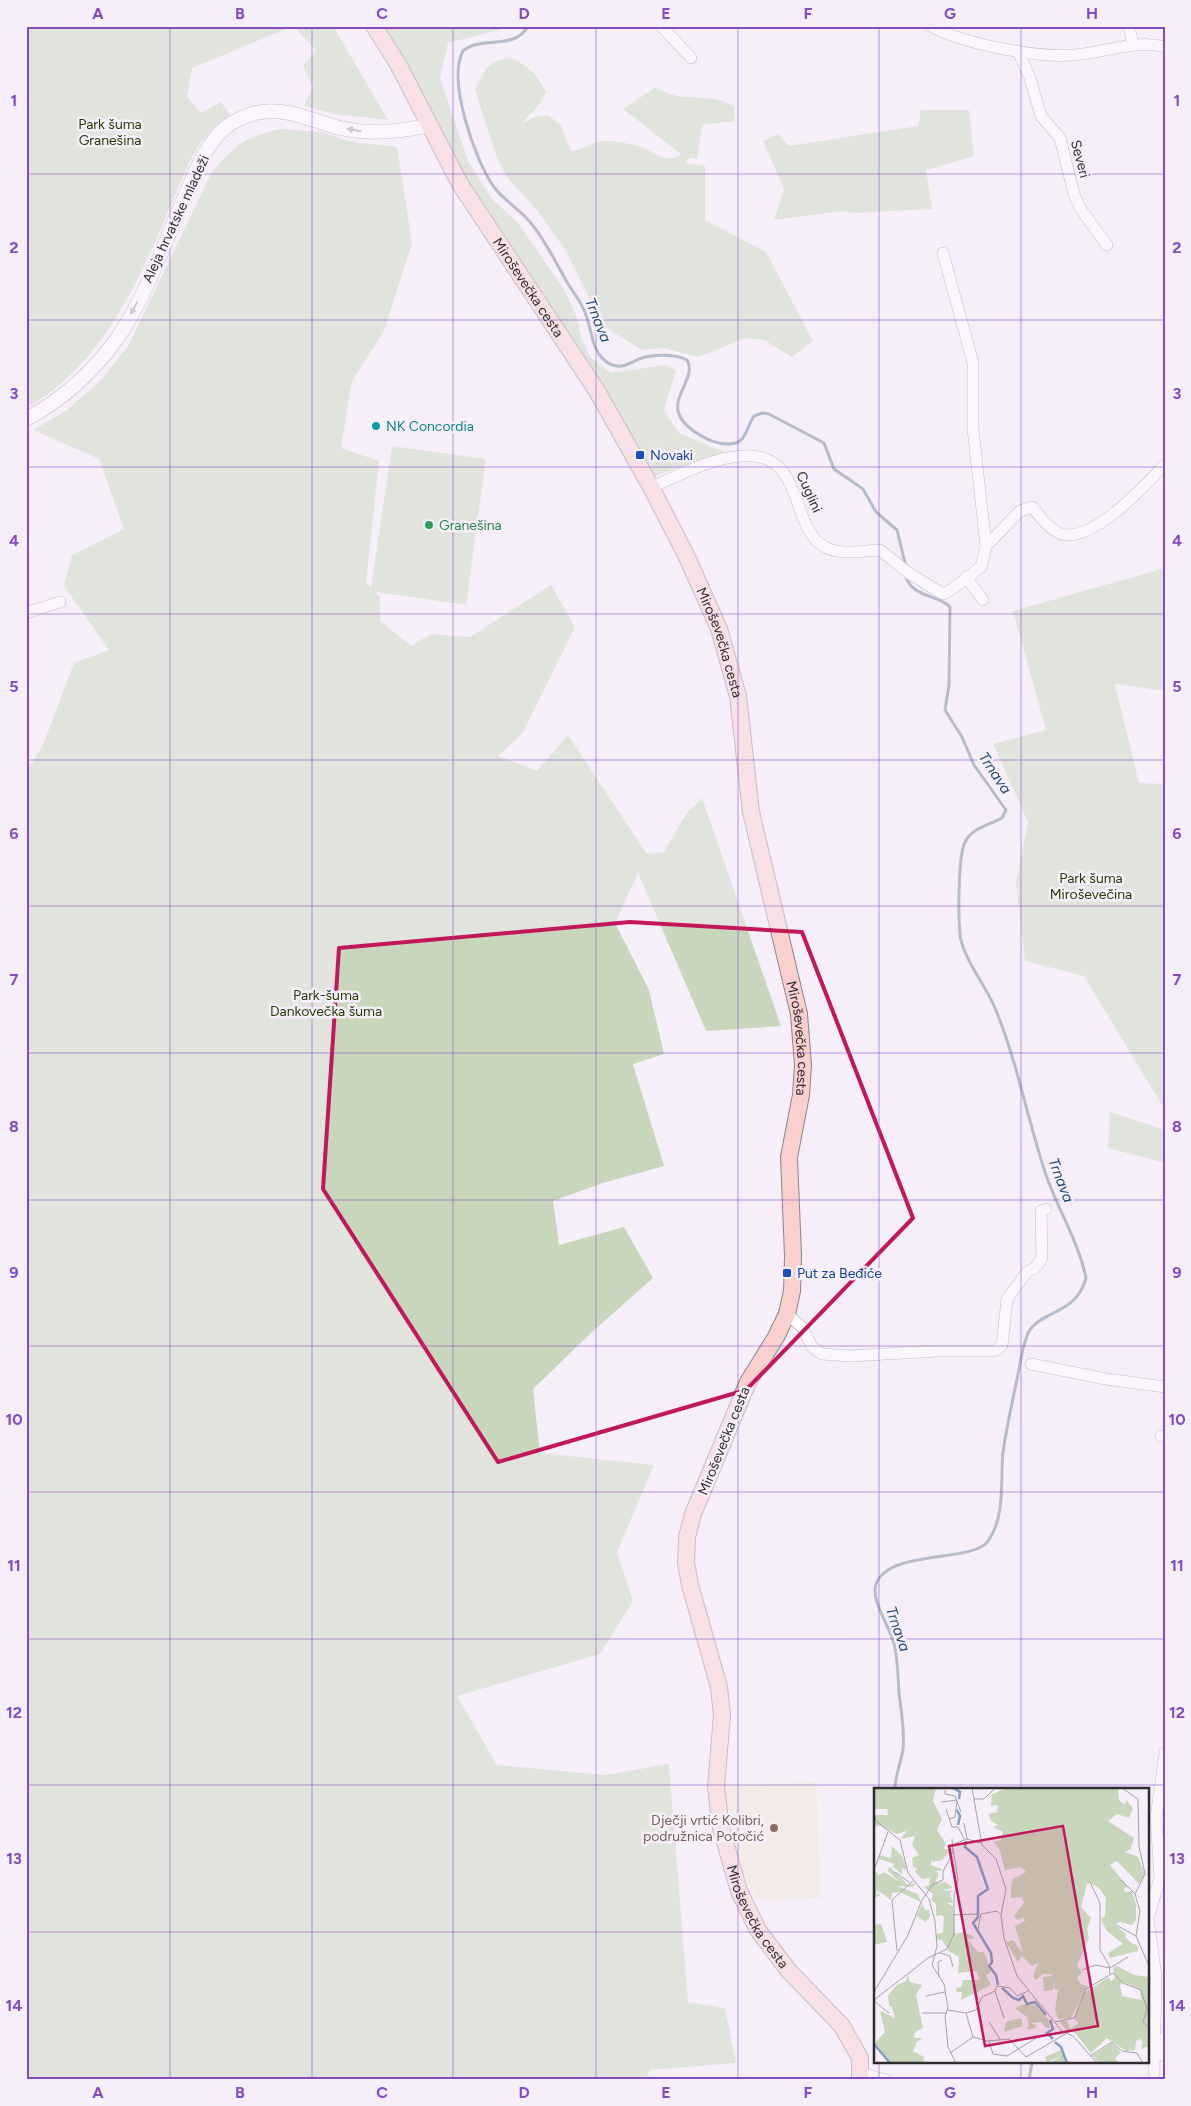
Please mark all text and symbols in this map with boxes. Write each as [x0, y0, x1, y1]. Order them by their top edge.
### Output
text: A [92, 4, 104, 23]
text: B [235, 4, 245, 23]
text: C [376, 4, 388, 23]
text: D [518, 4, 530, 23]
text: E [661, 4, 671, 23]
text: F [804, 4, 813, 23]
text: G [944, 4, 956, 23]
text: H [1086, 4, 1098, 23]
text: 1 [11, 91, 17, 110]
text: 1 [1174, 91, 1180, 110]
park label: Park šuma Granešina [78, 116, 142, 149]
one-way arrow [346, 126, 362, 134]
street label: Severi [1067, 138, 1093, 180]
street label: Aleja hrvatske mladeži [139, 152, 213, 286]
street label: Miroševečka cesta [489, 234, 567, 340]
text: 2 [9, 238, 19, 257]
text: 2 [1172, 238, 1182, 257]
water label: Trnava [581, 295, 615, 345]
one-way arrow [130, 300, 138, 315]
text: 3 [10, 384, 19, 403]
text: 3 [1173, 384, 1182, 403]
place label: NK Concordia [386, 418, 474, 435]
marker: NK Concordia [370, 420, 382, 432]
place label: Novaki [650, 447, 693, 464]
marker: Novaki [634, 449, 646, 461]
street label: Cuglini [792, 469, 826, 515]
place label: Granešina [439, 517, 502, 534]
marker: Granešina [423, 519, 435, 531]
text: 4 [9, 531, 19, 550]
text: 4 [1172, 531, 1182, 550]
street label: Miroševečka cesta [693, 585, 747, 700]
text: 5 [9, 677, 19, 696]
text: 5 [1172, 677, 1182, 696]
water label: Trnava [975, 749, 1016, 797]
text: 6 [9, 824, 19, 843]
text: 6 [1172, 824, 1182, 843]
park label: Park šuma Miroševečina [1050, 870, 1132, 903]
text: 7 [10, 970, 19, 989]
text: 7 [1173, 970, 1182, 989]
street label: Miroševečka cesta [783, 979, 812, 1096]
park label: Park-šuma Dankovečka šuma [270, 987, 382, 1020]
text: 8 [9, 1117, 19, 1136]
text: 8 [1172, 1117, 1182, 1136]
water label: Trnava [1044, 1155, 1078, 1205]
text: 9 [9, 1263, 19, 1282]
text: 9 [1172, 1263, 1182, 1282]
place label: Put za Beđiće [797, 1265, 882, 1282]
marker: Put za Beđiće [781, 1267, 793, 1279]
street label: Miroševečka cesta [694, 1384, 754, 1498]
text: 10 [5, 1410, 23, 1429]
text: 10 [1168, 1410, 1186, 1429]
text: 11 [7, 1556, 21, 1575]
text: 11 [1170, 1556, 1184, 1575]
water label: Trnava [882, 1604, 914, 1654]
text: 12 [6, 1703, 22, 1722]
text: 12 [1169, 1703, 1185, 1722]
inset map [874, 1788, 1148, 2064]
place label: Dječji vrtić Kolibri, podružnica Potočić [643, 1812, 764, 1845]
marker: Dječji vrtić Kolibri, podružnica Potočić [768, 1822, 780, 1834]
text: 13 [6, 1849, 22, 1868]
text: 13 [1169, 1849, 1185, 1868]
street label: Miroševečka cesta [723, 1863, 792, 1972]
text: 14 [6, 1996, 22, 2015]
text: 14 [1169, 1996, 1185, 2015]
text: A [92, 2083, 104, 2102]
text: B [235, 2083, 245, 2102]
text: C [376, 2083, 388, 2102]
text: D [518, 2083, 530, 2102]
text: E [661, 2083, 671, 2102]
text: F [804, 2083, 813, 2102]
text: G [944, 2083, 956, 2102]
text: H [1086, 2083, 1098, 2102]

